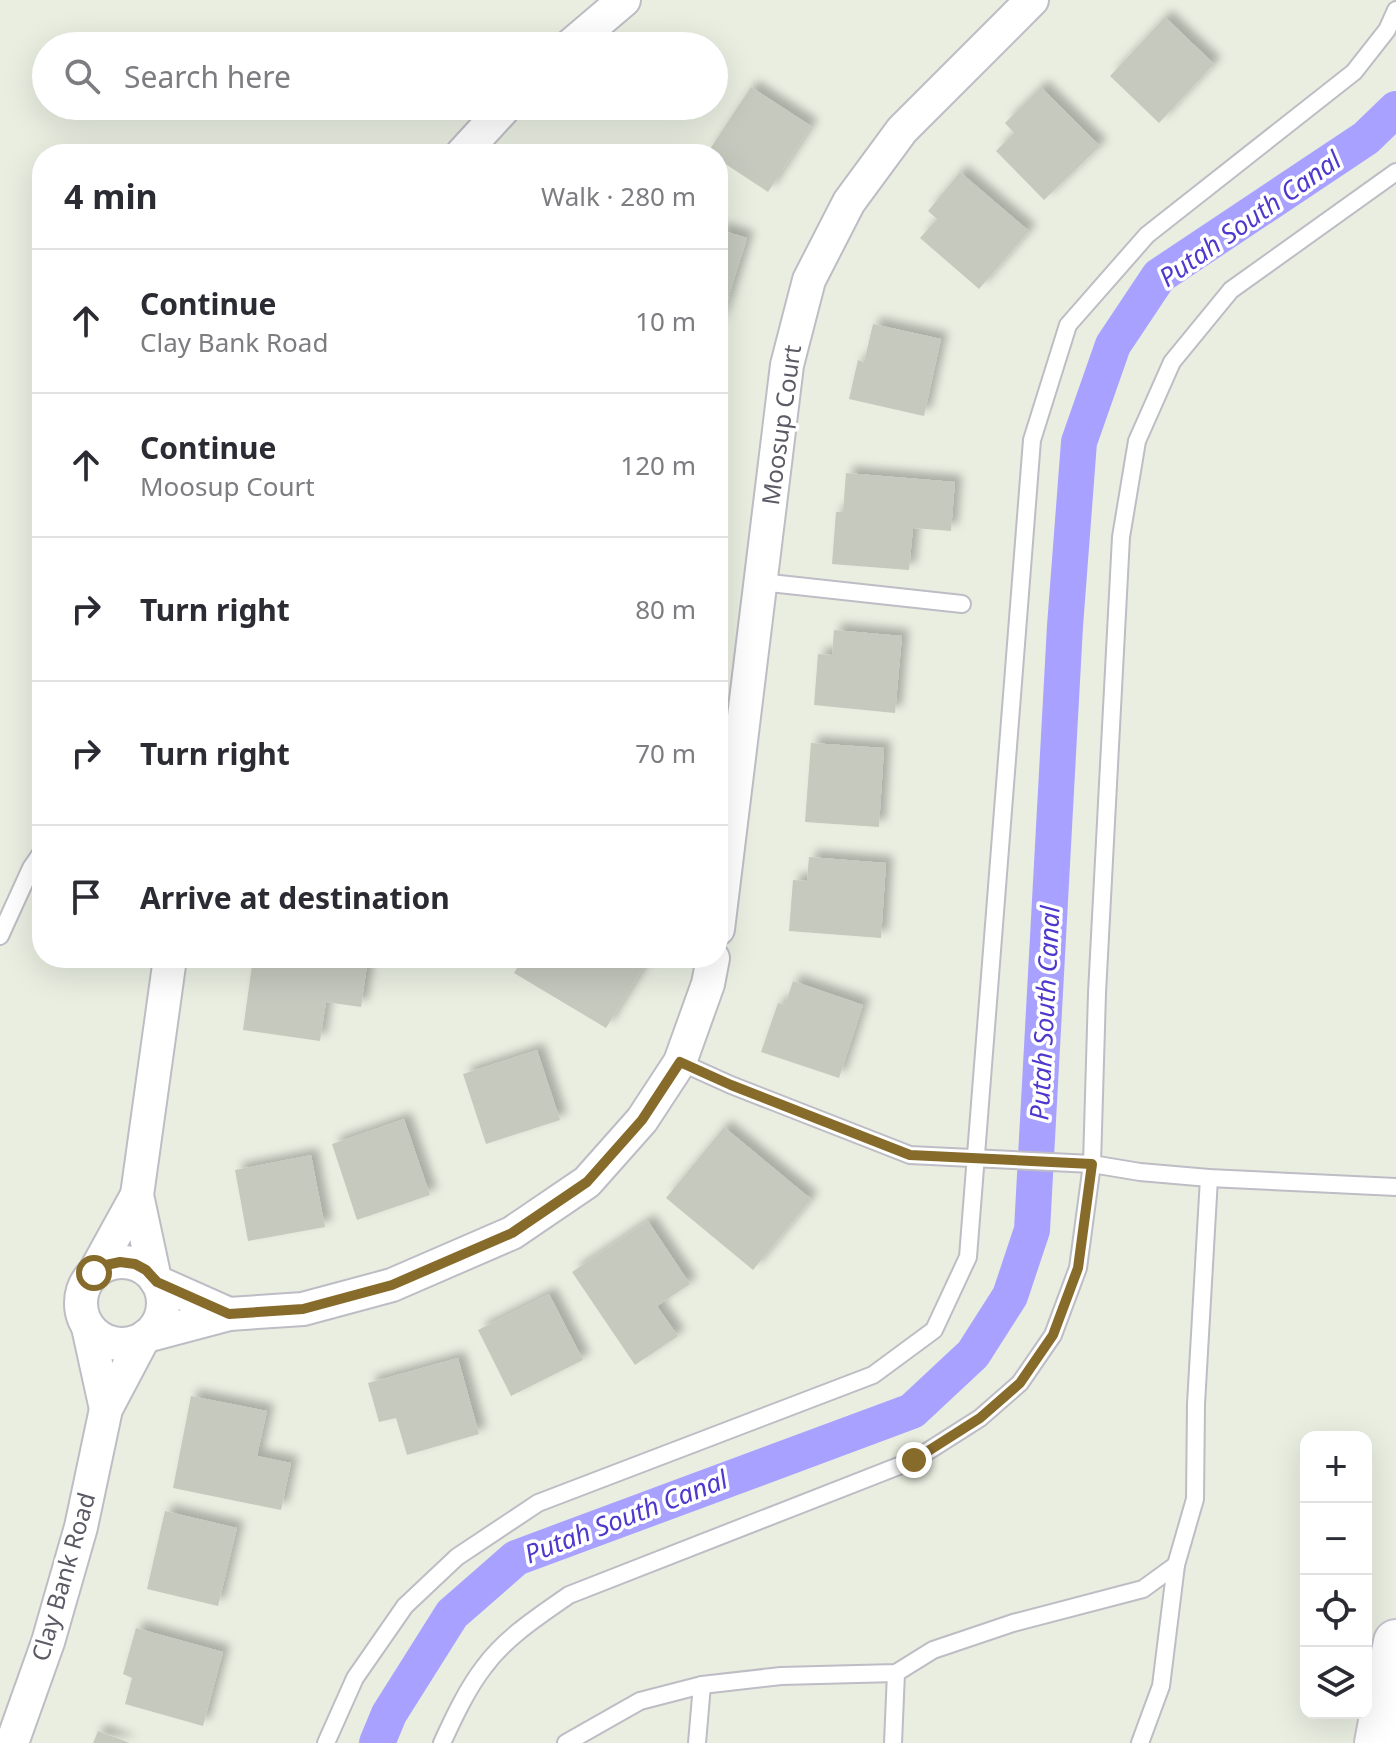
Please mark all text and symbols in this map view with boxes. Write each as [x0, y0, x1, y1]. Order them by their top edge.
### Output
search box [32, 32, 728, 120]
icon: search [60, 54, 104, 98]
text: Search here [124, 56, 291, 97]
water label: Putah South Canal [1151, 141, 1349, 295]
text: 4 min [64, 173, 158, 219]
text: Walk · 280 m [541, 178, 696, 214]
text: Continue [140, 283, 276, 324]
icon: ahead [64, 299, 108, 343]
text: 10 m [635, 303, 696, 339]
text: Clay Bank Road [140, 324, 328, 360]
street label: Moosup Court [753, 342, 808, 507]
text: Continue [140, 427, 276, 468]
icon: ahead [64, 443, 108, 487]
text: 120 m [620, 447, 696, 483]
text: Moosup Court [140, 468, 315, 504]
icon: right [64, 587, 108, 631]
text: Turn right [140, 589, 290, 630]
text: 80 m [635, 591, 696, 627]
icon: right [64, 731, 108, 775]
text: Turn right [140, 733, 290, 774]
text: 70 m [635, 735, 696, 771]
icon: arrive [64, 875, 108, 919]
text: Arrive at destination [140, 877, 450, 918]
water label: Putah South Canal [1020, 903, 1068, 1121]
route start [76, 1255, 112, 1291]
map controls [1300, 1431, 1372, 1719]
button: + [1300, 1431, 1372, 1503]
route end [896, 1442, 932, 1478]
water label: Putah South Canal [519, 1460, 734, 1571]
street label: Clay Bank Road [23, 1488, 102, 1665]
button: − [1300, 1503, 1372, 1575]
button: locate [1300, 1575, 1372, 1647]
button: layers [1300, 1647, 1372, 1719]

